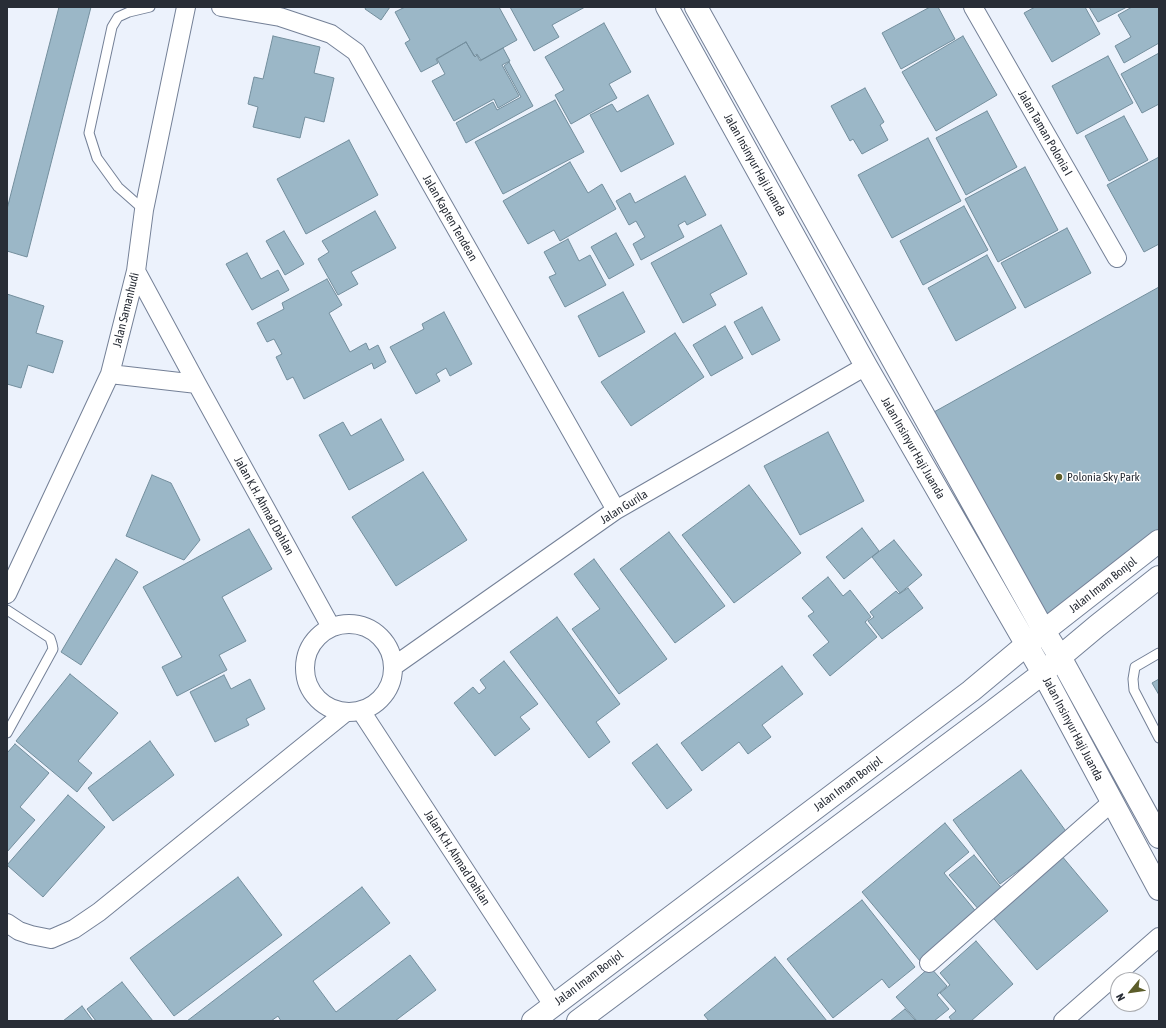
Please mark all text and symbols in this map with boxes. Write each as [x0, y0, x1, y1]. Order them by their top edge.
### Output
street label: Jalan Taman Polonia I [1015, 88, 1075, 178]
street label: Jalan Insinyur Haji Juanda [721, 111, 789, 219]
street label: Jalan Kapten Tendean [419, 172, 481, 264]
street label: Jalan Samanhudi [110, 271, 142, 349]
street label: Jalan Insinyur Haji Juanda [878, 394, 948, 502]
street label: Jalan K.H. Ahmad Dahlan [231, 454, 297, 558]
place label: Polonia Sky Park [1067, 470, 1140, 484]
marker: Polonia Sky Park [1054, 472, 1064, 482]
street label: Jalan Gurila [598, 487, 650, 527]
street label: Jalan Imam Bonjol [1066, 554, 1140, 616]
street label: Jalan Insinyur Haji Juanda [1040, 675, 1106, 783]
street label: Jalan Imam Bonjol [811, 754, 885, 814]
street label: Jalan K.H. Ahmad Dahlan [421, 808, 493, 908]
street label: Jalan Imam Bonjol [552, 948, 626, 1008]
north arrow [1110, 972, 1150, 1012]
text: N [1114, 992, 1127, 1003]

